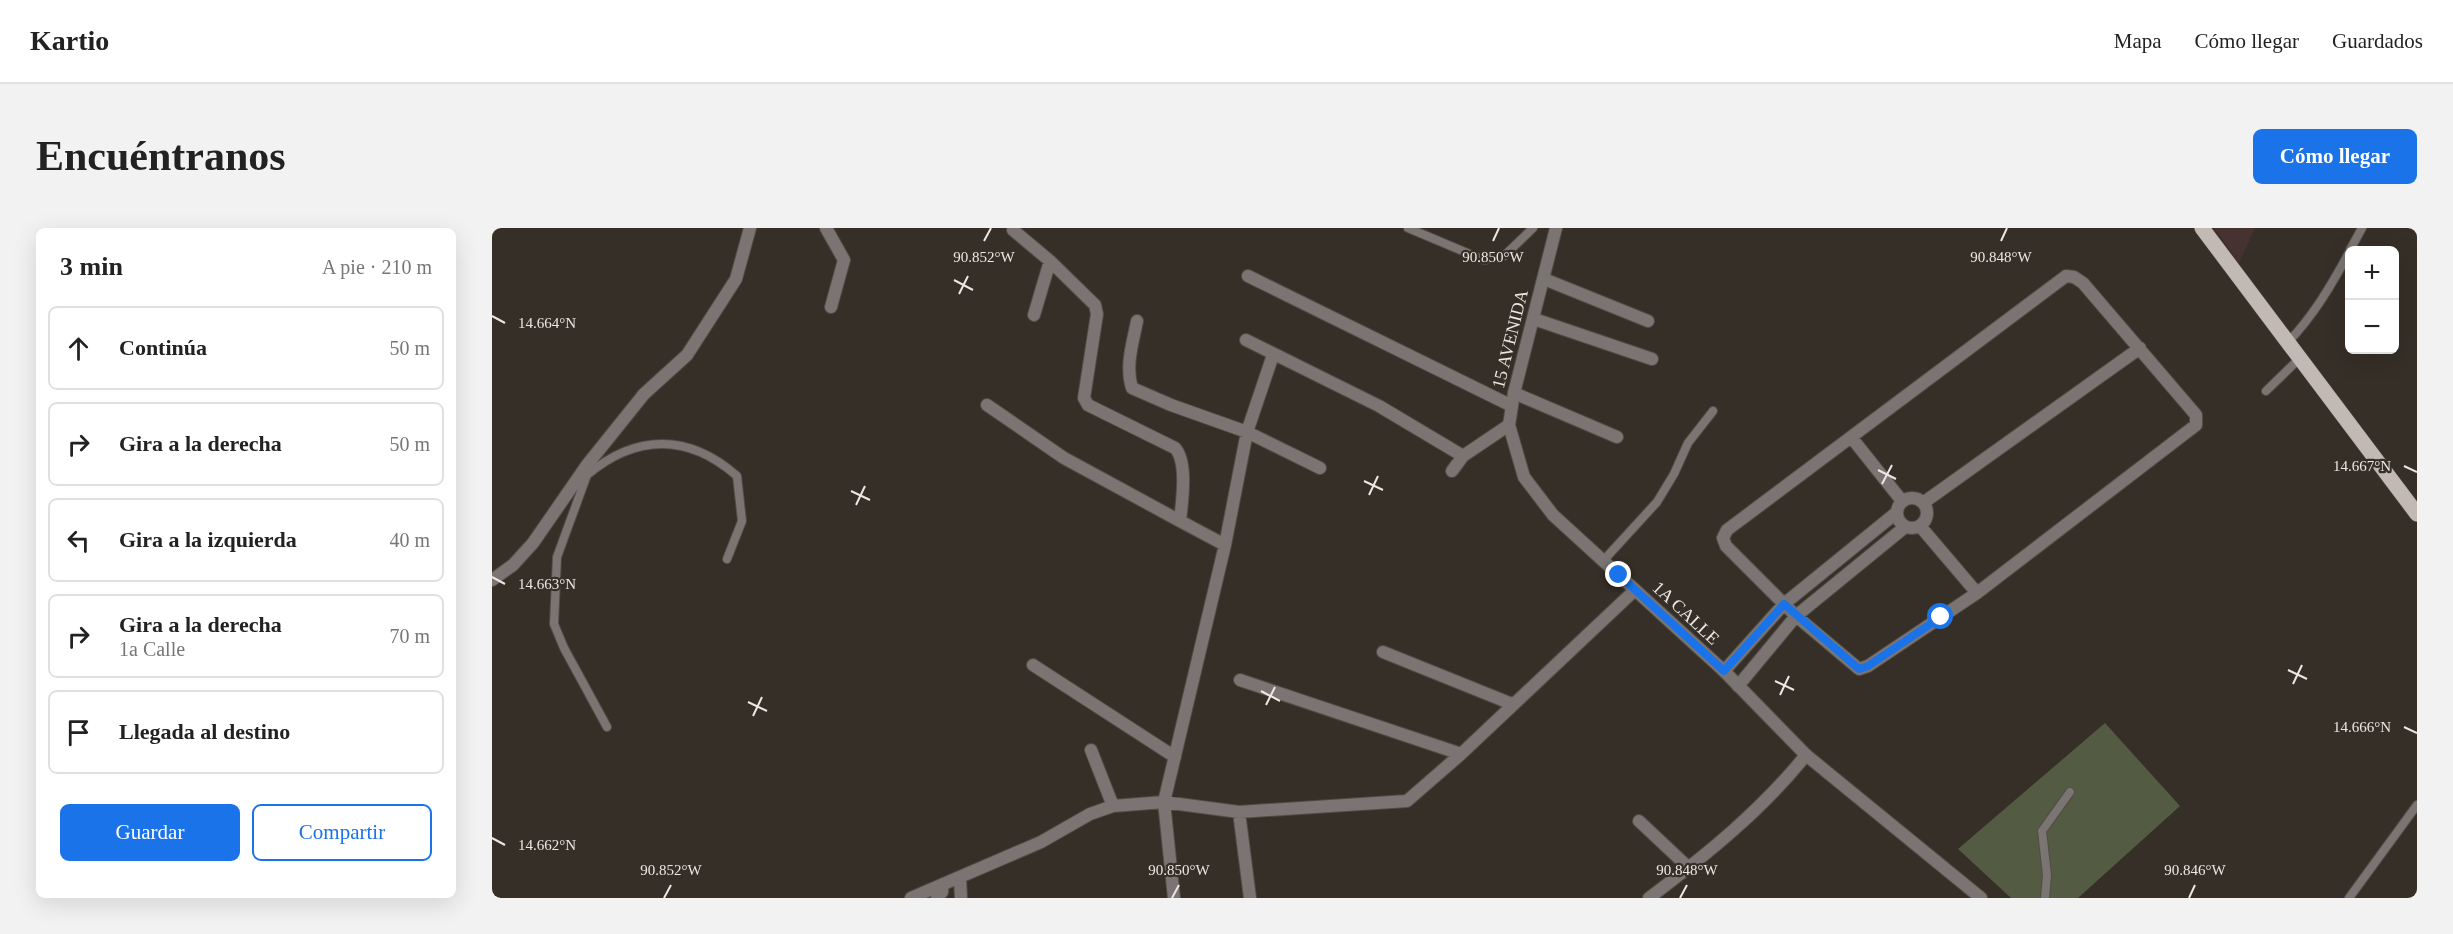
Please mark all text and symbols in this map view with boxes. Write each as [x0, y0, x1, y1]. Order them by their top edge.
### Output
text: Kartio [30, 25, 109, 56]
text: Mapa [2114, 29, 2162, 53]
text: Cómo llegar [2195, 29, 2299, 53]
text: Guardados [2332, 29, 2423, 53]
button: Cómo llegar [2253, 129, 2417, 184]
text: Encuéntranos [36, 133, 286, 179]
map controls [2345, 246, 2399, 354]
button: + [2345, 246, 2399, 300]
text: 90.852°W [953, 249, 1016, 265]
text: 90.850°W [1462, 249, 1525, 265]
text: 90.848°W [1970, 249, 2033, 265]
text: 3 min [60, 252, 123, 281]
text: A pie · 210 m [322, 256, 432, 278]
street label: 15 AVENIDA [1488, 287, 1532, 391]
button: − [2345, 300, 2399, 354]
text: 14.664°N [518, 315, 576, 331]
icon: ahead [62, 332, 95, 365]
text: Continúa [119, 335, 207, 360]
text: 50 m [389, 337, 430, 359]
icon: right [62, 428, 95, 461]
text: Gira a la derecha [119, 431, 282, 456]
text: 50 m [389, 433, 430, 455]
text: 14.667°N [2333, 458, 2391, 474]
icon: left [62, 524, 95, 557]
text: Gira a la izquierda [119, 527, 297, 552]
text: 40 m [389, 529, 430, 551]
route end [1605, 561, 1631, 587]
text: 14.663°N [518, 576, 576, 592]
street label: 1A CALLE [1649, 577, 1723, 649]
route start [1927, 603, 1953, 629]
text: Gira a la derecha [119, 612, 282, 637]
icon: right [62, 620, 95, 653]
text: 70 m [389, 625, 430, 647]
text: 1a Calle [119, 638, 185, 660]
icon: arrive [62, 716, 95, 749]
text: Llegada al destino [119, 719, 290, 744]
text: 14.666°N [2333, 719, 2391, 735]
button: Guardar [60, 804, 240, 861]
button: Compartir [252, 804, 432, 861]
text: 14.662°N [518, 837, 576, 853]
text: 90.852°W [640, 862, 703, 878]
text: 90.850°W [1148, 862, 1211, 878]
text: 90.848°W [1656, 862, 1719, 878]
text: 90.846°W [2164, 862, 2227, 878]

